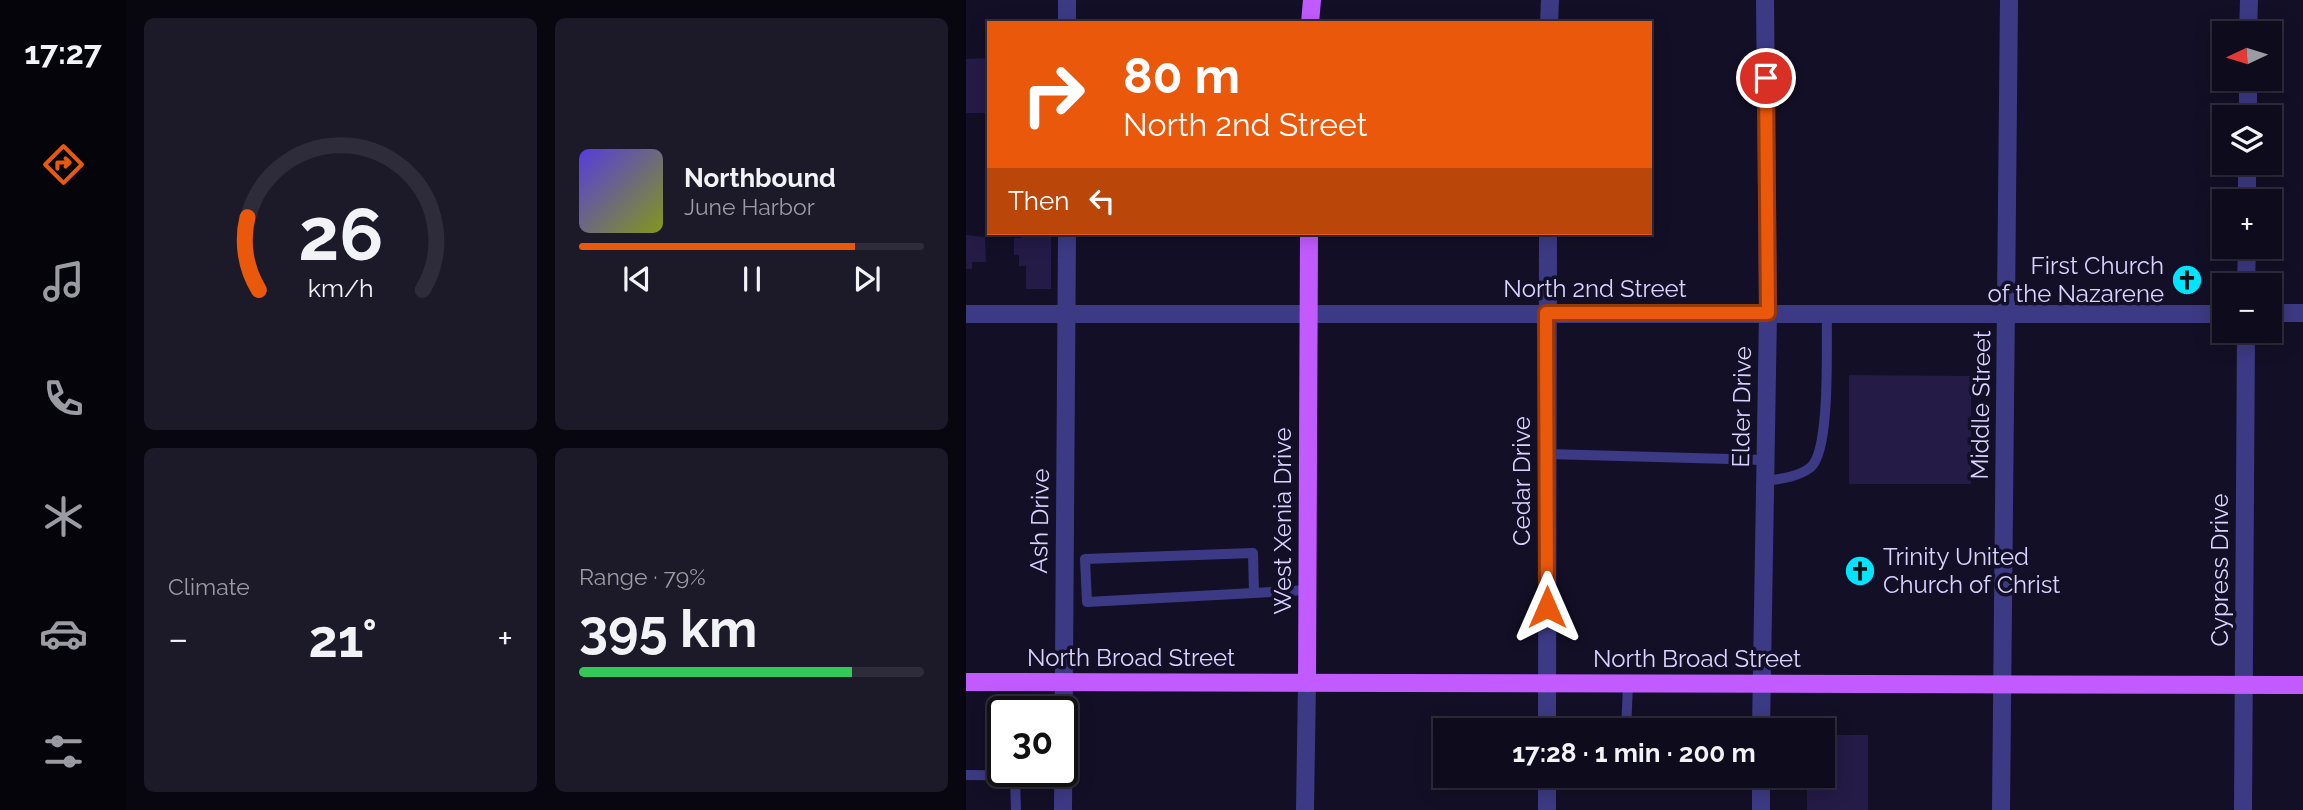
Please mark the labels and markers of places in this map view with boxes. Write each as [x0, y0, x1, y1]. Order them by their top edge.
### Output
pin [1736, 48, 1796, 108]
place label: First Church of the Nazarene [1988, 251, 2164, 308]
church icon: First Church of the Nazarene [2170, 263, 2204, 297]
place label: Trinity United Church of Christ [1883, 542, 2060, 599]
church icon: Trinity United Church of Christ [1843, 554, 1877, 588]

